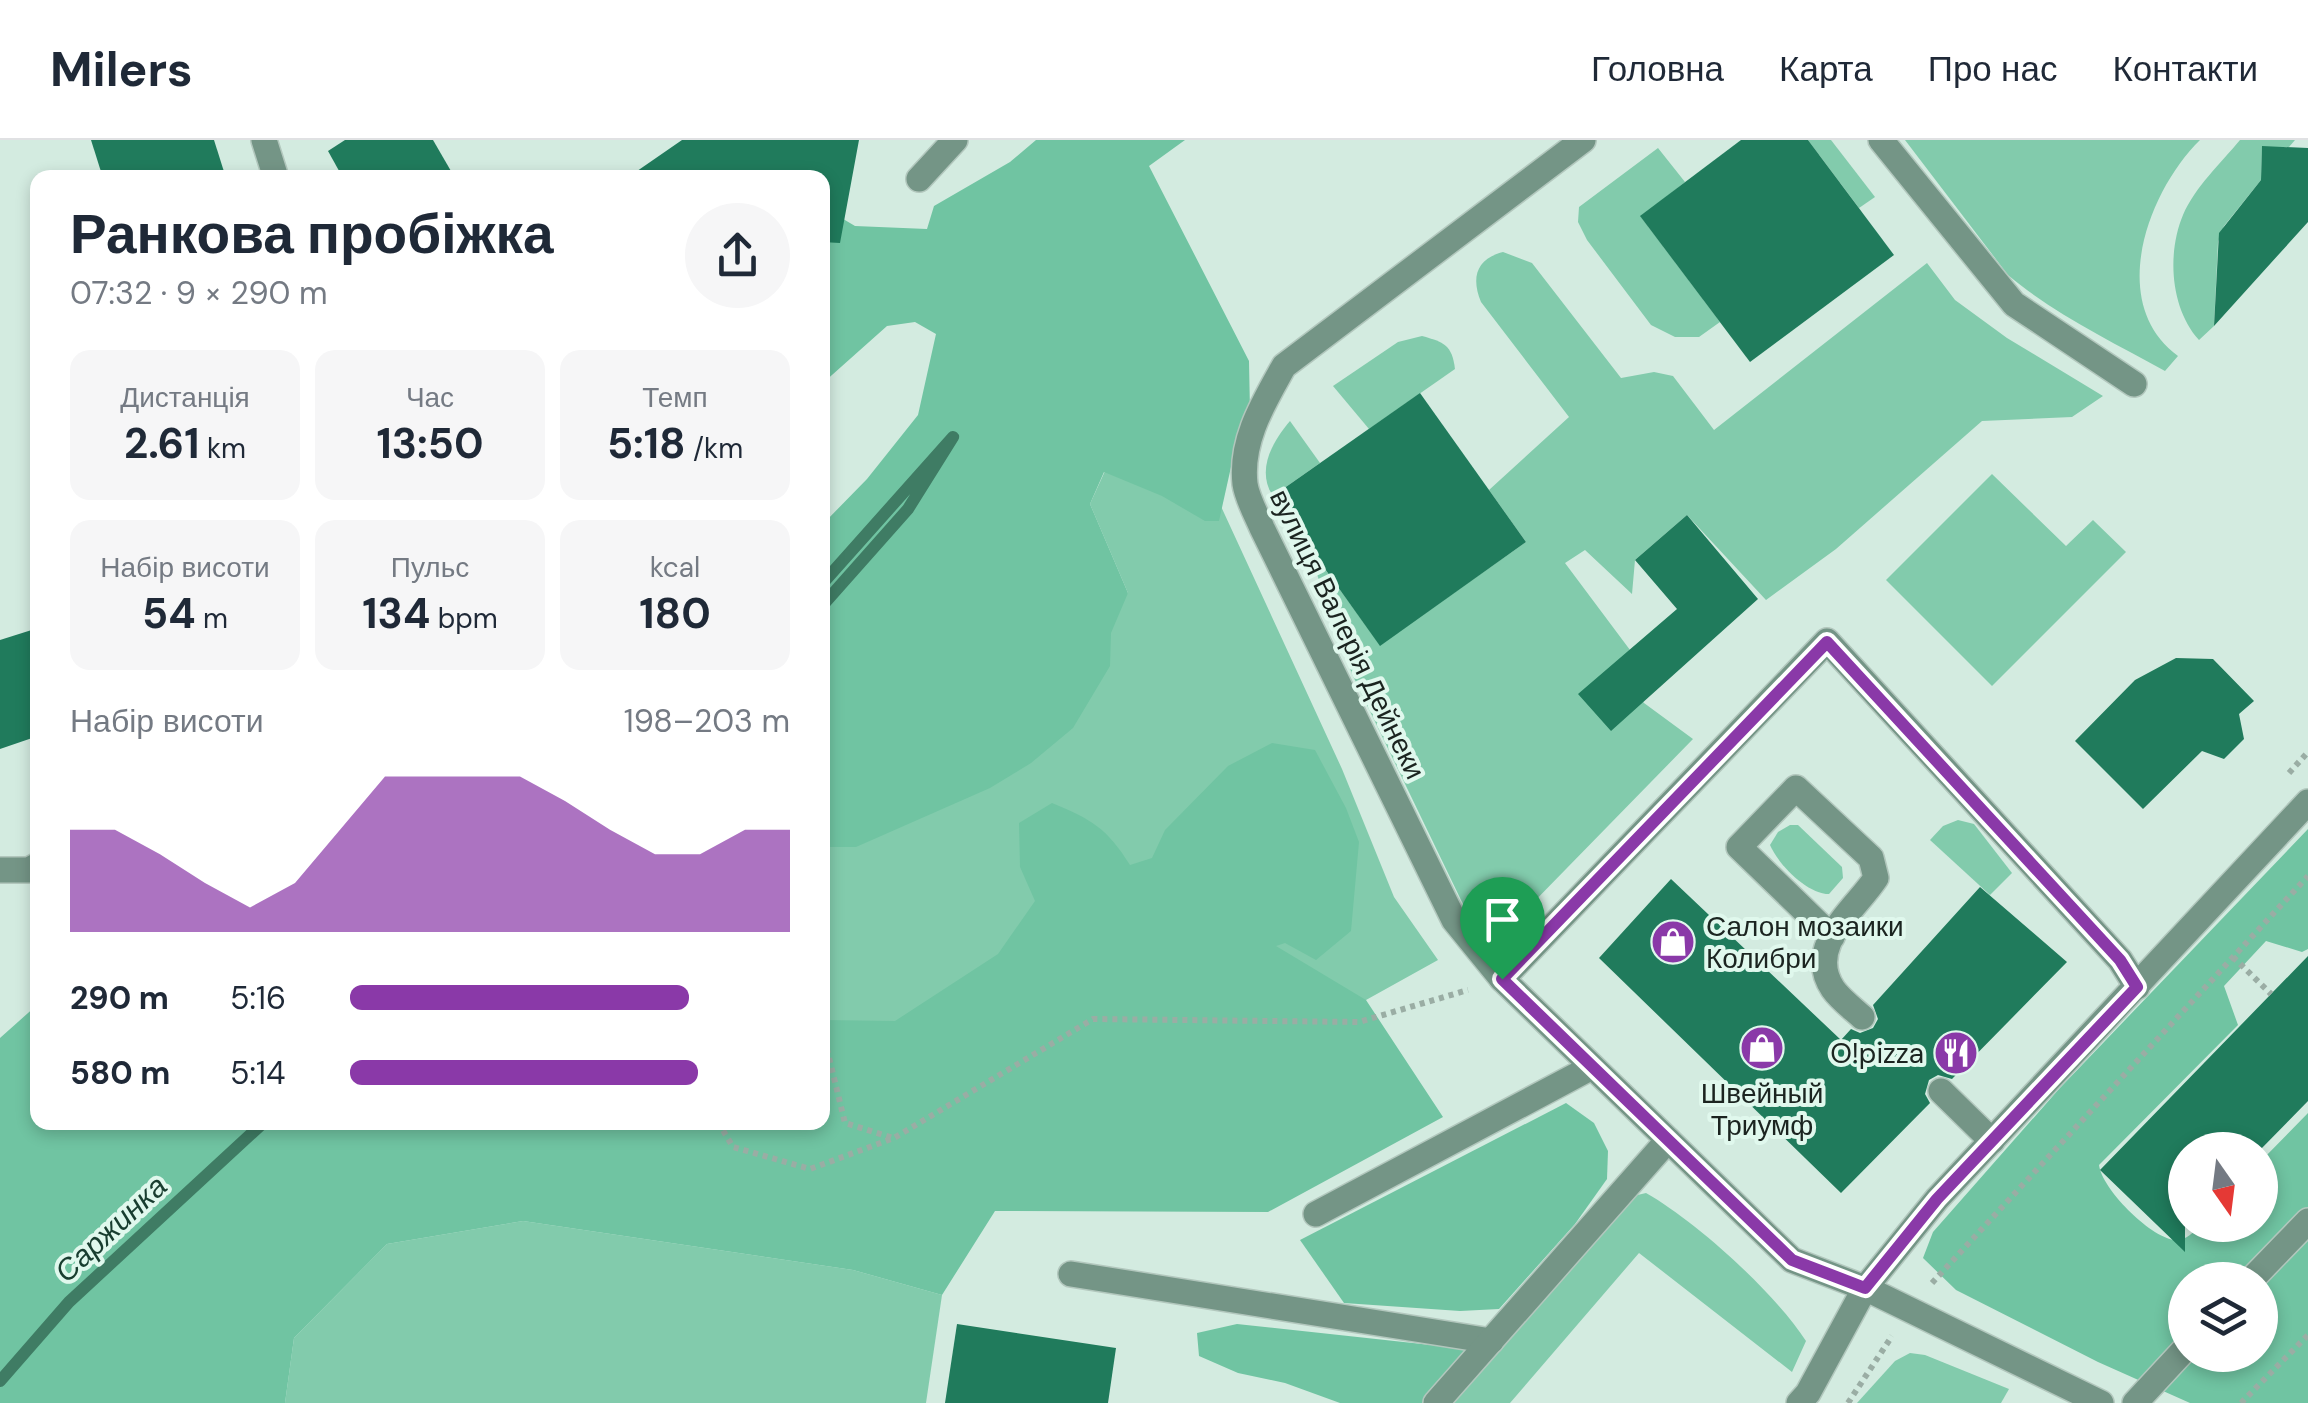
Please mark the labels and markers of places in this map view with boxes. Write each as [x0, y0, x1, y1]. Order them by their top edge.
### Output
pin [1460, 877, 1545, 980]
place label: Салон мозаики Колибри [1706, 908, 1904, 977]
shop icon: Салон мозаики Колибри [1650, 919, 1696, 965]
shop icon: Швейный Триумф [1739, 1025, 1785, 1071]
restaurant icon: O!pizza [1933, 1030, 1979, 1076]
place label: O!pizza [1830, 1035, 1924, 1072]
place label: Швейный Триумф [1701, 1075, 1823, 1144]

